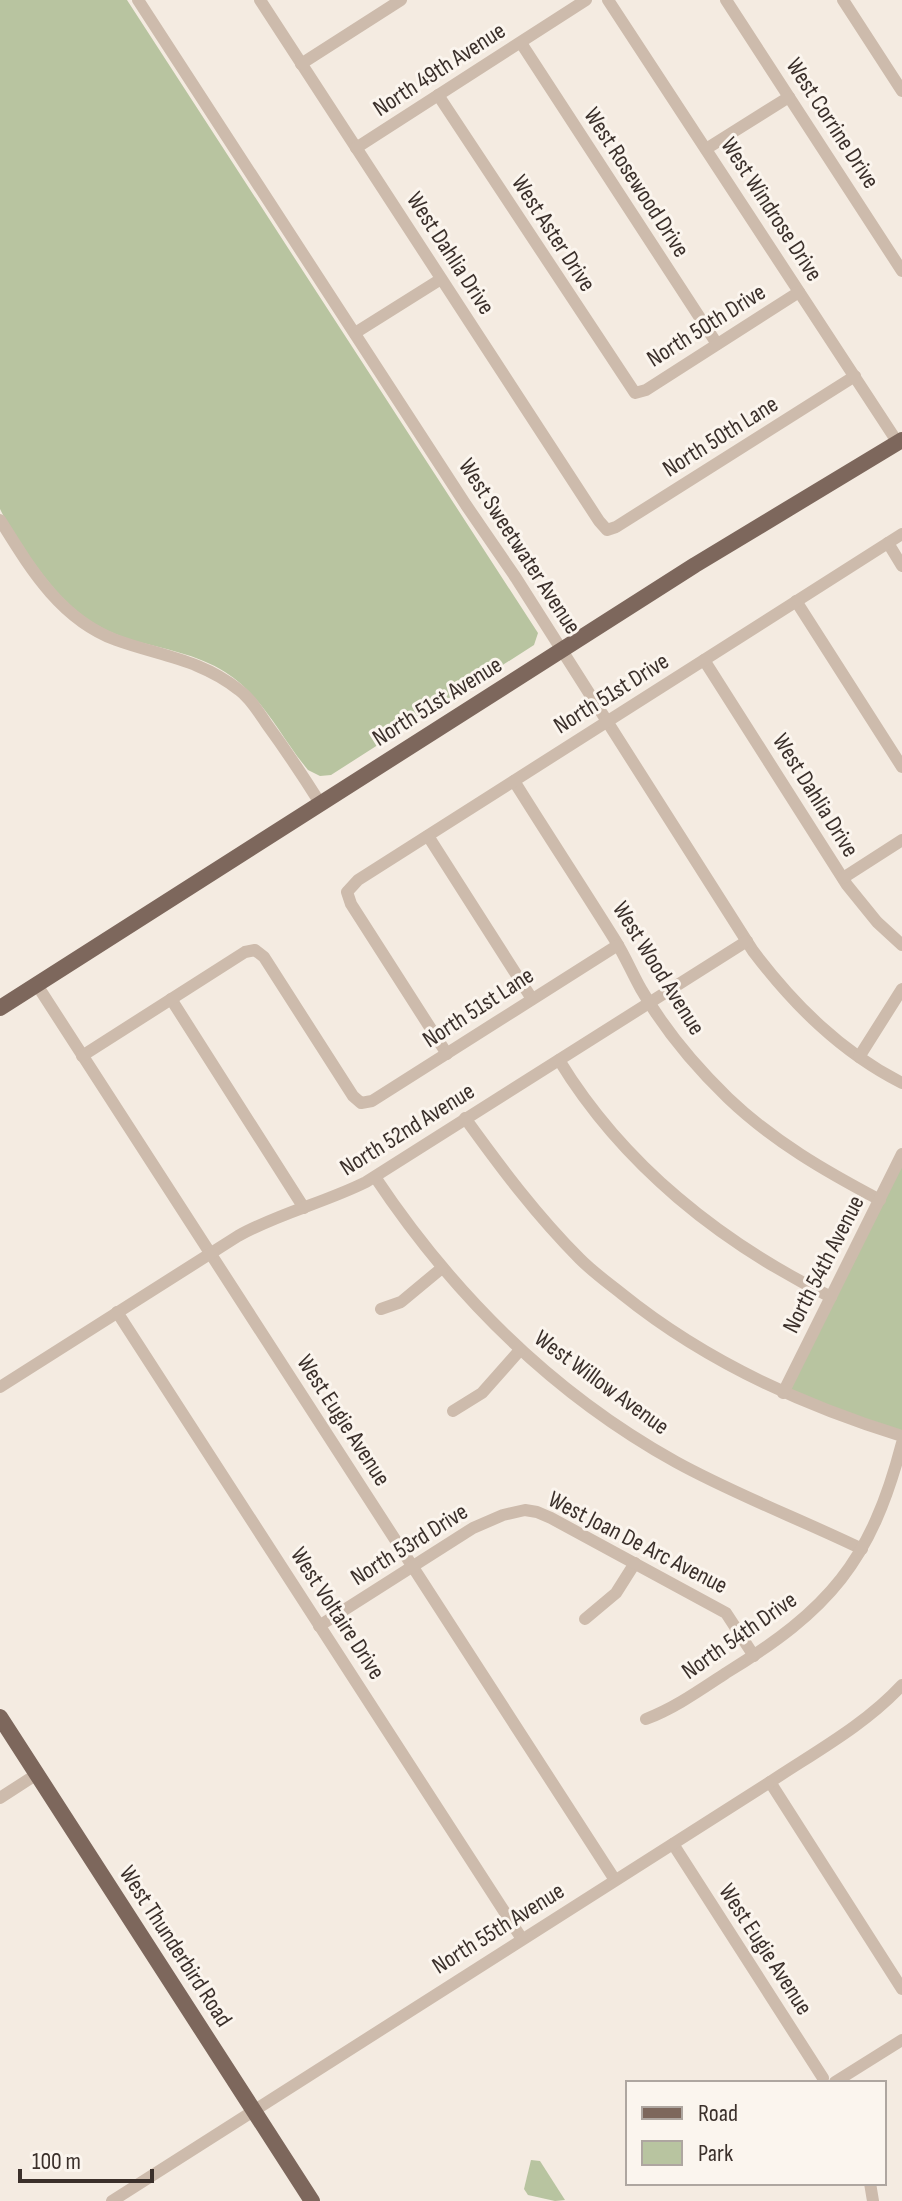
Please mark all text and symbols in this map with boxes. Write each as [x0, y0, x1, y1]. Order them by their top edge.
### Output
street label: North 49th Avenue [368, 16, 511, 123]
street label: West Corrine Drive [780, 53, 886, 194]
street label: West Rosewood Drive [577, 102, 696, 263]
street label: West Windrose Drive [714, 132, 829, 287]
street label: West Aster Drive [505, 170, 602, 297]
street label: West Dahlia Drive [400, 187, 501, 320]
street label: North 50th Drive [642, 278, 771, 373]
street label: North 50th Lane [657, 390, 783, 483]
street label: West Sweetwater Avenue [452, 453, 587, 639]
street label: North 51st Drive [548, 647, 674, 740]
street label: North 51st Avenue [367, 650, 507, 753]
street label: West Dahlia Drive [766, 728, 865, 862]
street label: West Wood Avenue [606, 896, 711, 1041]
street label: North 51st Lane [417, 961, 539, 1054]
street label: North 52nd Avenue [335, 1077, 480, 1182]
street label: North 54th Avenue [776, 1191, 871, 1338]
street label: West Willow Avenue [529, 1324, 675, 1441]
street label: West Eugie Avenue [290, 1349, 397, 1491]
street label: West Joan De Arc Avenue [543, 1485, 732, 1600]
street label: North 53rd Drive [345, 1497, 473, 1592]
street label: West Voltaire Drive [284, 1542, 391, 1685]
street label: North 54th Drive [676, 1585, 802, 1686]
street label: West Thunderbird Road [113, 1860, 238, 2032]
street label: North 55th Avenue [427, 1876, 570, 1980]
street label: West Eugie Avenue [712, 1878, 819, 2020]
legend [626, 2081, 886, 2185]
text: Road [698, 2099, 738, 2128]
scale bar [20, 2133, 152, 2183]
text: Park [698, 2139, 733, 2168]
text: 100 m [32, 2147, 81, 2176]

